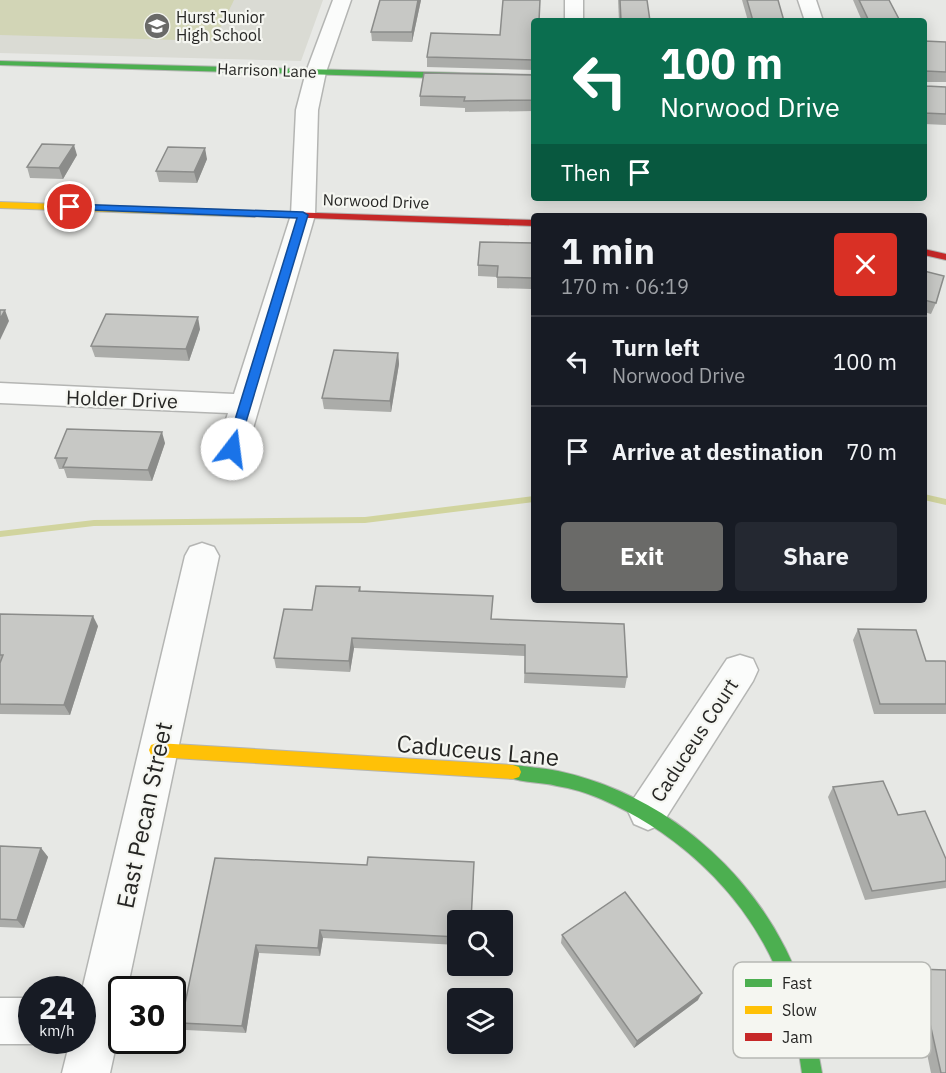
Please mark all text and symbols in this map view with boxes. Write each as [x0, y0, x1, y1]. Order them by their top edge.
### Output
place label: Hurst Junior High School [176, 7, 265, 45]
school or university icon: Hurst Junior High School [142, 11, 172, 41]
text: 100 m [660, 36, 783, 91]
icon: left [561, 42, 639, 120]
street label: Harrison Lane [217, 58, 317, 82]
text: Norwood Drive [660, 89, 840, 124]
icon: arrive [623, 156, 656, 189]
text: Then [561, 158, 611, 187]
pin [44, 181, 95, 232]
street label: Norwood Drive [322, 189, 430, 213]
icon: arrive [53, 190, 86, 223]
text: 1 min [561, 227, 655, 274]
button: close [834, 233, 897, 296]
text: 170 m · 06:19 [561, 273, 689, 300]
text: Turn left [612, 333, 700, 362]
icon: left [561, 345, 594, 378]
text: 100 m [833, 347, 897, 376]
text: Norwood Drive [612, 362, 745, 389]
street label: Holder Drive [66, 384, 178, 414]
position arrow [200, 417, 264, 481]
icon: arrive [561, 435, 594, 468]
text: Arrive at destination [612, 437, 823, 466]
text: 70 m [846, 437, 897, 466]
button: Exit [561, 522, 723, 591]
button: Share [735, 522, 897, 591]
street label: Caduceus Court [644, 673, 744, 807]
street label: East Pecan Street [109, 719, 179, 911]
street label: Caduceus Lane [395, 727, 561, 773]
map controls [447, 910, 513, 1054]
button: search [447, 910, 513, 976]
legend [733, 962, 931, 1058]
text: Fast [782, 973, 812, 993]
speed limit sign: 30 [108, 976, 186, 1054]
text: 24 [39, 988, 75, 1027]
button: layers [447, 988, 513, 1054]
text: Slow [782, 1000, 817, 1020]
text: km/h [39, 1021, 75, 1040]
text: Jam [782, 1027, 813, 1047]

